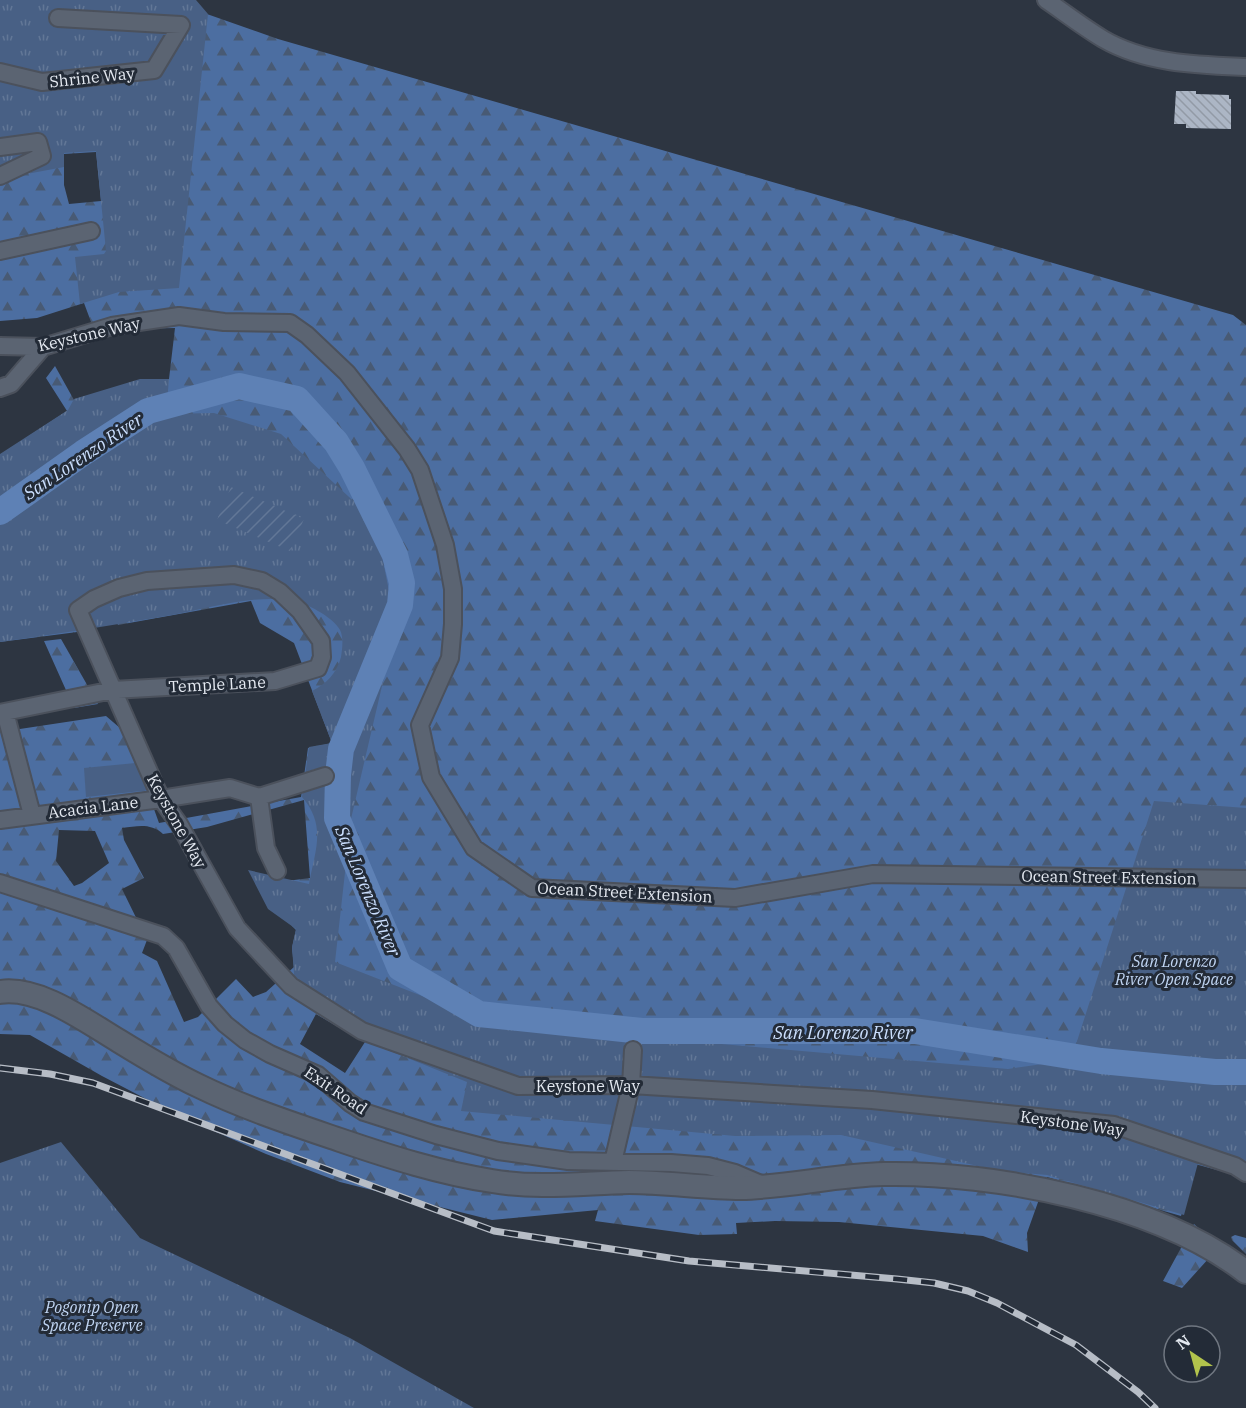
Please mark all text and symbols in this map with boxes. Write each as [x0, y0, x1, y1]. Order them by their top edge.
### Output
street label: Shrine Way [48, 63, 136, 91]
street label: Keystone Way [36, 312, 143, 355]
water label: San Lorenzo River [18, 407, 148, 505]
street label: Temple Lane [168, 671, 266, 697]
street label: Keystone Way [143, 771, 211, 872]
street label: Acacia Lane [47, 792, 139, 822]
water label: San Lorenzo River [330, 821, 406, 961]
street label: Ocean Street Extension [1021, 865, 1197, 889]
street label: Ocean Street Extension [537, 877, 713, 907]
park label: San Lorenzo River Open Space [1114, 951, 1233, 989]
water label: San Lorenzo River [772, 1021, 914, 1044]
street label: Exit Road [301, 1062, 372, 1119]
street label: Keystone Way [536, 1076, 641, 1096]
street label: Keystone Way [1019, 1106, 1126, 1140]
park label: Pogonip Open Space Preserve [40, 1297, 143, 1335]
north arrow [1162, 1324, 1222, 1384]
text: N [1172, 1330, 1194, 1354]

